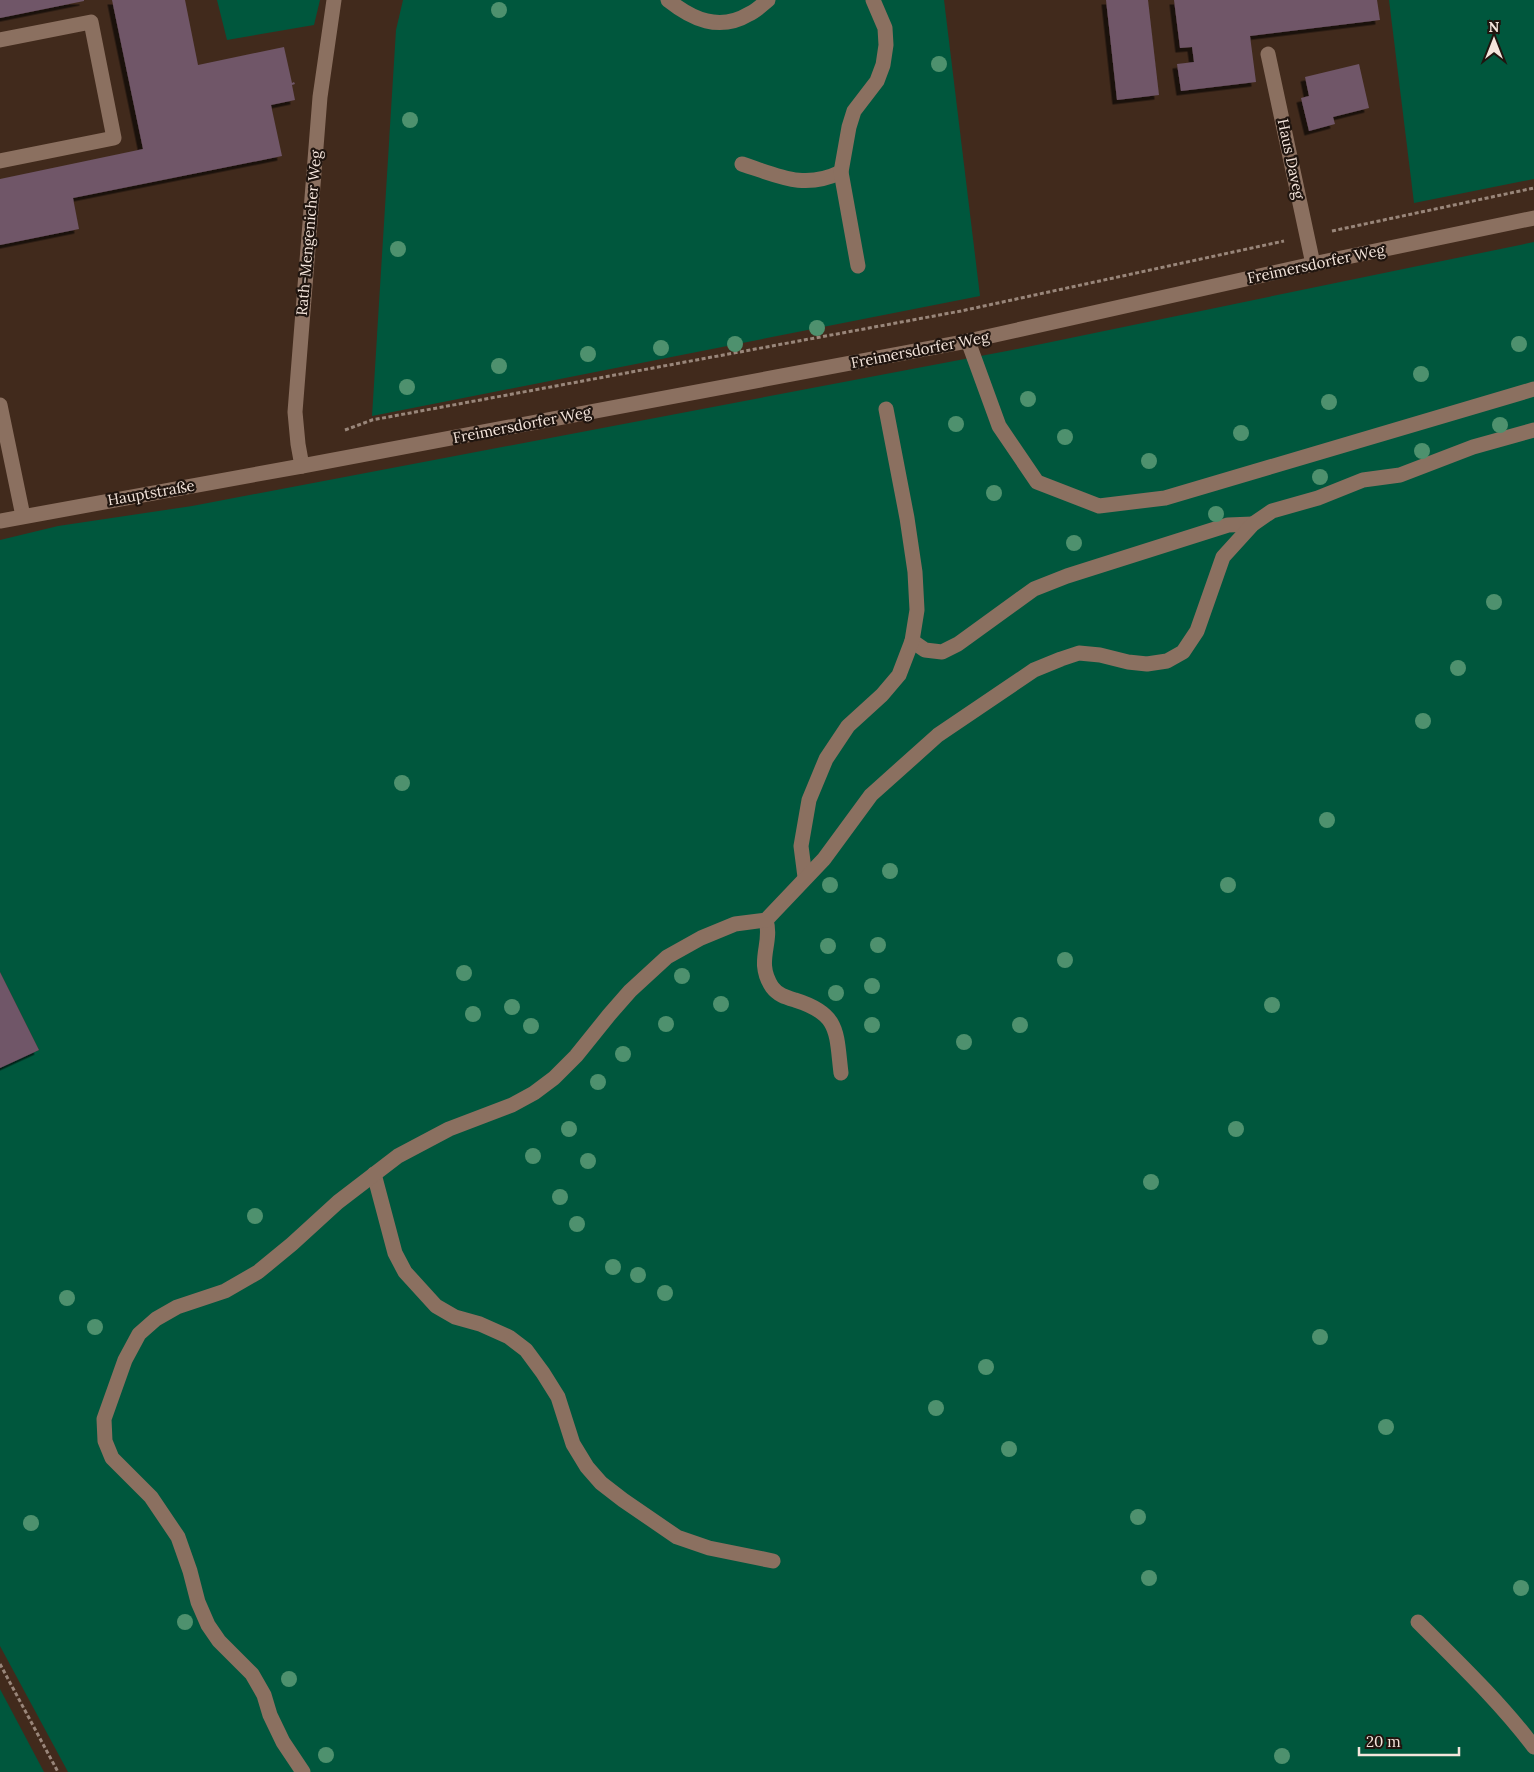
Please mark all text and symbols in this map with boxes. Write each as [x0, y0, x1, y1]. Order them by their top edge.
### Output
north arrow [1469, 15, 1519, 65]
text: N [1489, 18, 1500, 36]
street label: Haus Daveg [1274, 117, 1309, 201]
street label: Rath-Mengenicher Weg [292, 149, 325, 316]
street label: Freimersdorfer Weg [1245, 239, 1387, 287]
street label: Freimersdorfer Weg [849, 327, 991, 372]
street label: Freimersdorfer Weg [451, 402, 593, 447]
street label: Hauptstraße [106, 475, 196, 510]
scale bar [1359, 1724, 1459, 1756]
text: 20 m [1366, 1732, 1401, 1751]

